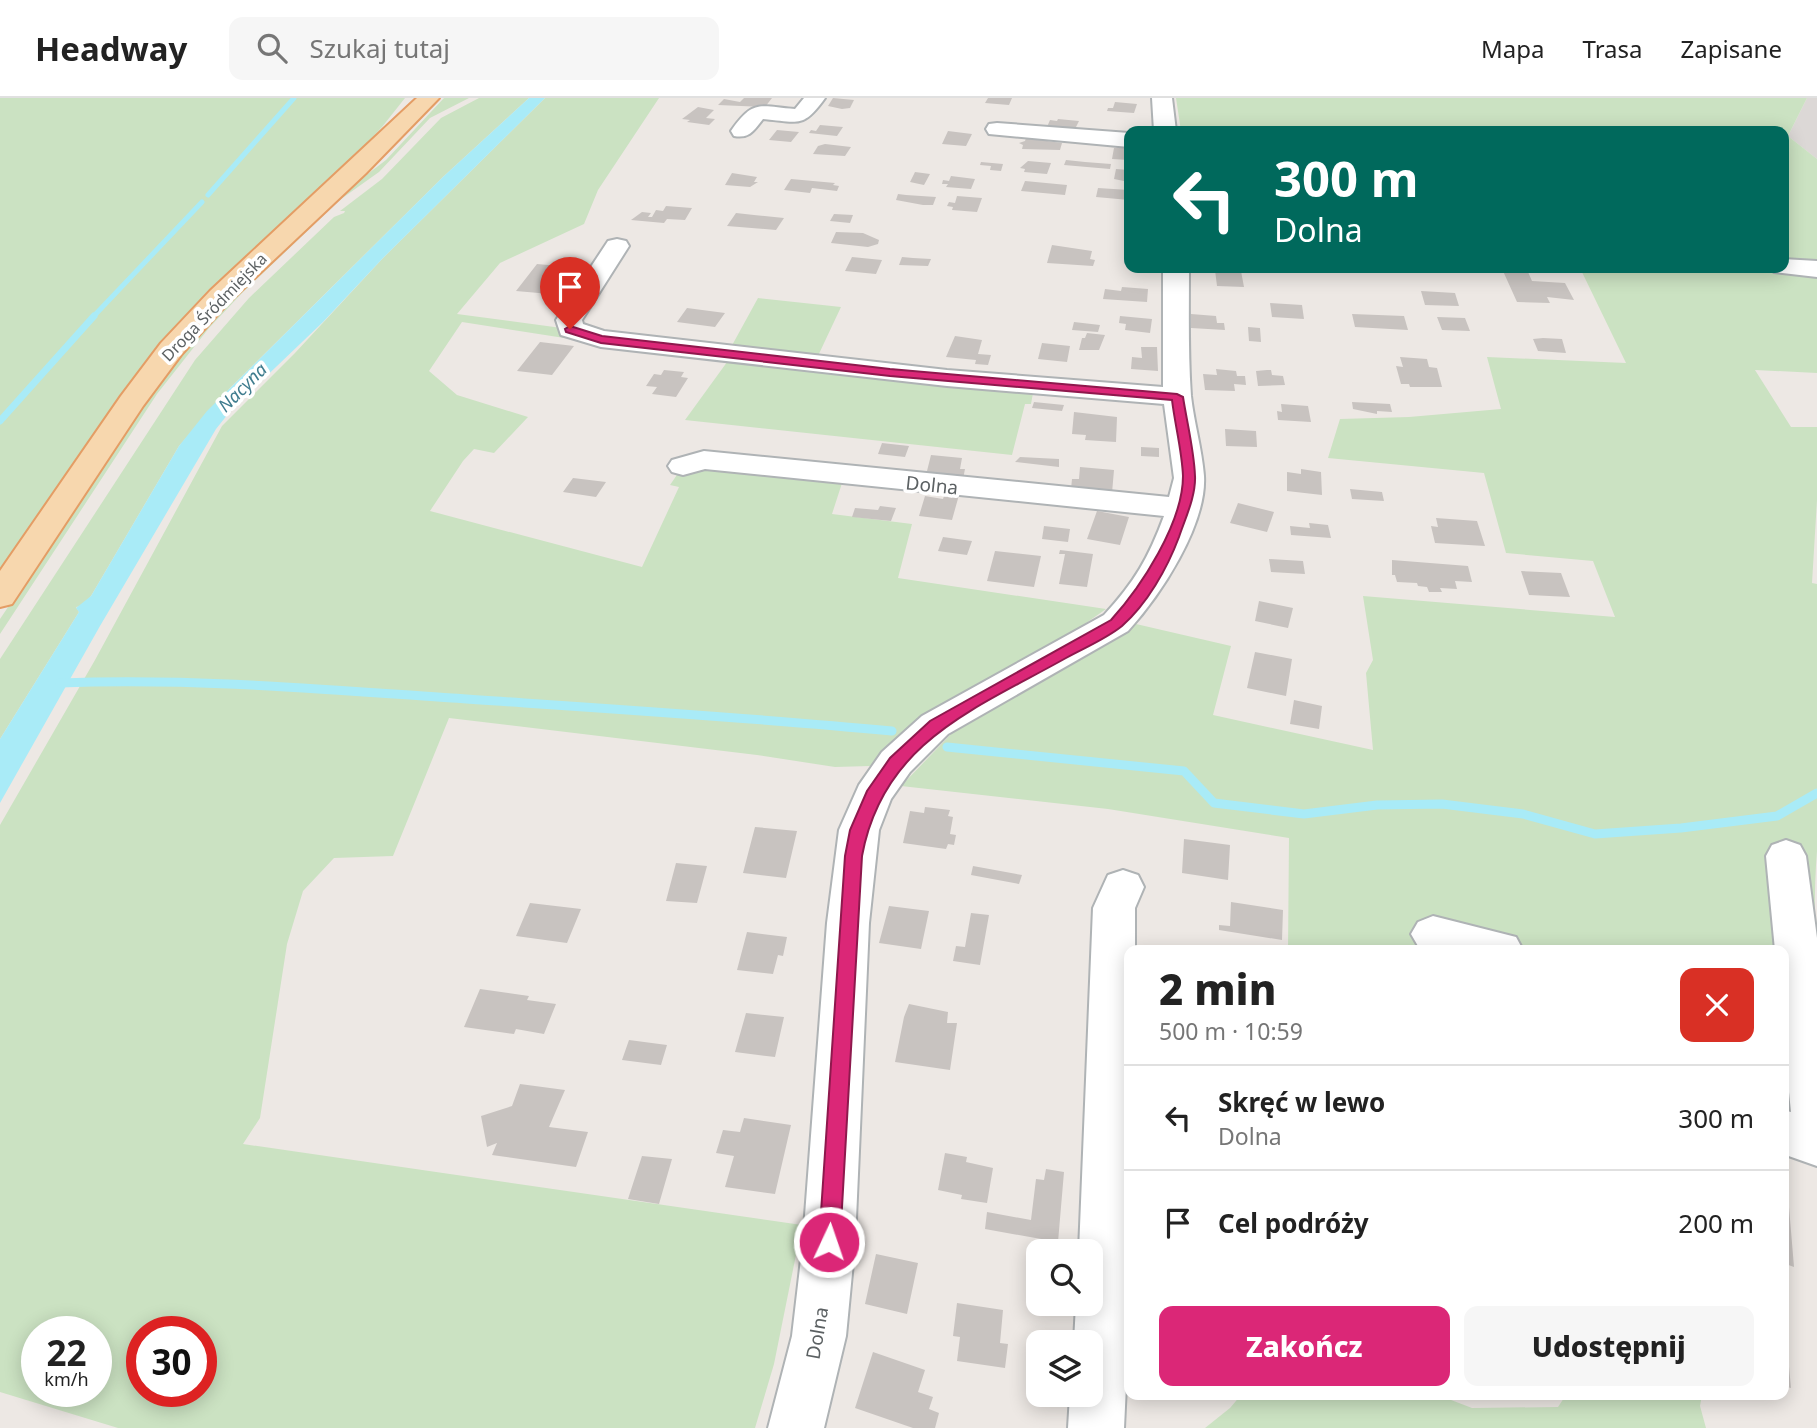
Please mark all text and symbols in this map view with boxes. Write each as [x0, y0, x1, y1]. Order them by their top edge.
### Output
search box [229, 17, 719, 80]
text: Headway [35, 26, 187, 71]
icon: search [253, 29, 291, 67]
text: Szukaj tutaj [309, 30, 450, 66]
text: Mapa [1481, 32, 1545, 65]
text: Trasa [1583, 32, 1643, 65]
text: Zapisane [1681, 32, 1782, 65]
text: 300 m [1274, 145, 1419, 211]
icon: left [1159, 154, 1250, 245]
text: Dolna [1274, 208, 1363, 251]
street label: Droga Śródmiejska [157, 248, 271, 366]
pin [540, 257, 600, 329]
icon: arrive [551, 268, 589, 306]
water label: Nacyna [212, 357, 272, 417]
street label: Dolna [904, 469, 960, 501]
text: 2 min [1159, 960, 1276, 1017]
button: close [1680, 968, 1754, 1042]
text: 500 m · 10:59 [1159, 1015, 1303, 1047]
text: Skręć w lewo [1218, 1084, 1385, 1120]
icon: left [1159, 1099, 1197, 1137]
text: 300 m [1678, 1100, 1754, 1136]
text: Dolna [1218, 1120, 1282, 1152]
icon: arrive [1159, 1204, 1197, 1242]
position arrow [792, 1205, 866, 1279]
text: Cel podróży [1218, 1205, 1369, 1241]
text: 200 m [1678, 1205, 1754, 1241]
map controls [1026, 1239, 1103, 1407]
button: search [1026, 1239, 1103, 1316]
street label: Dolna [800, 1305, 834, 1361]
button: Zakończ [1159, 1306, 1450, 1386]
button: Udostępnij [1464, 1306, 1754, 1386]
speed limit sign: 30 [126, 1316, 217, 1407]
text: 22 [46, 1329, 87, 1376]
button: layers [1026, 1330, 1103, 1407]
text: km/h [44, 1367, 89, 1391]

